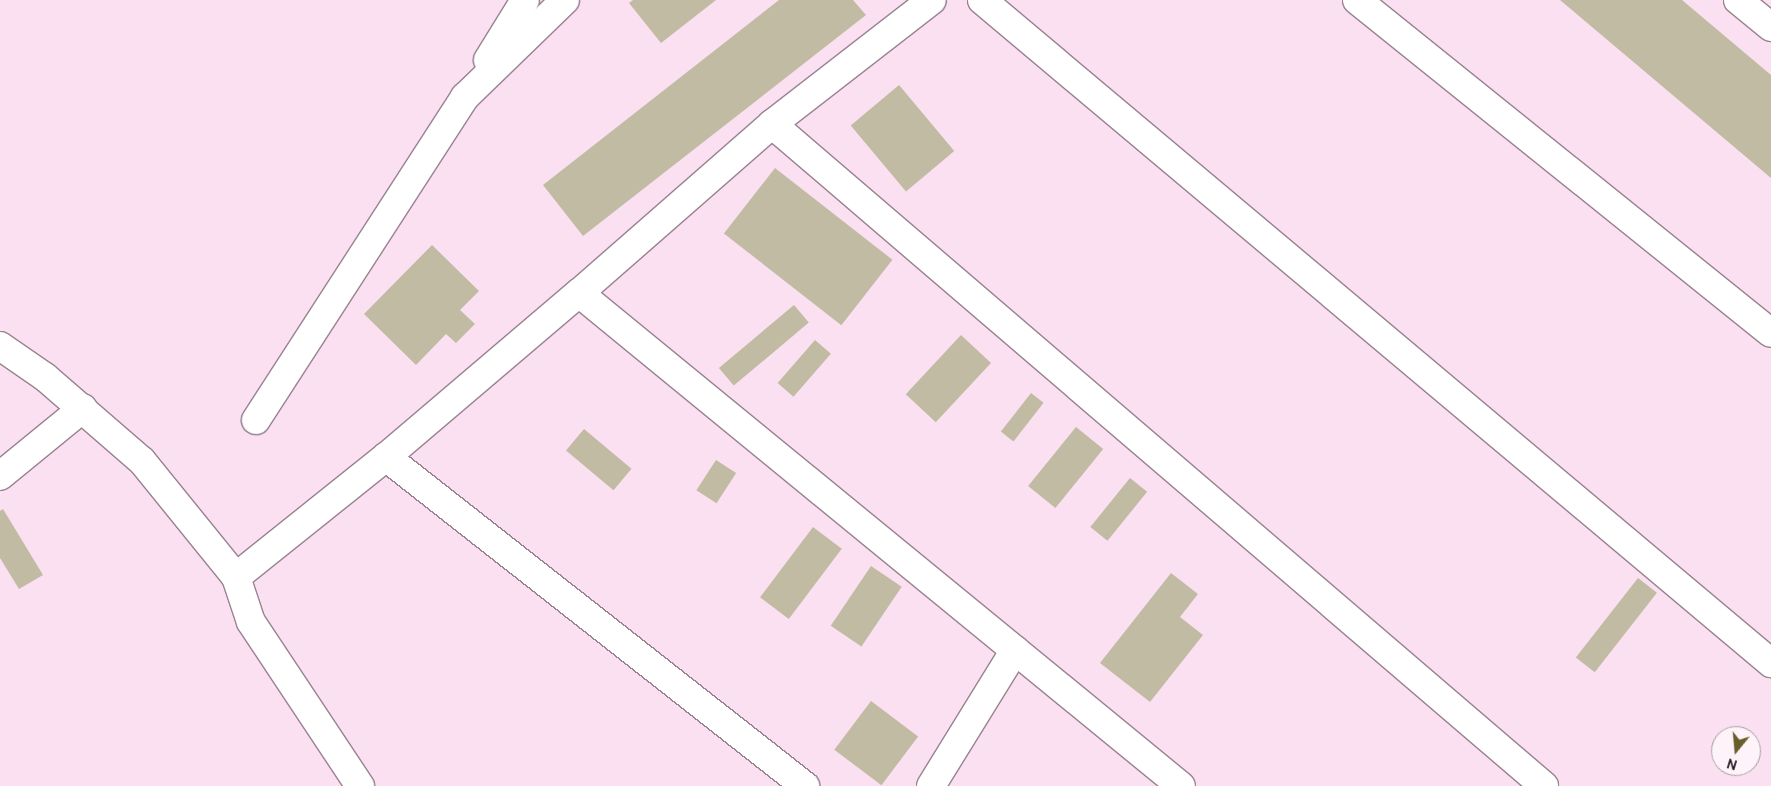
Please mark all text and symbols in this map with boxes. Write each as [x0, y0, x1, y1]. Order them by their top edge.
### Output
north arrow [1711, 726, 1761, 776]
text: N [1725, 754, 1739, 774]

